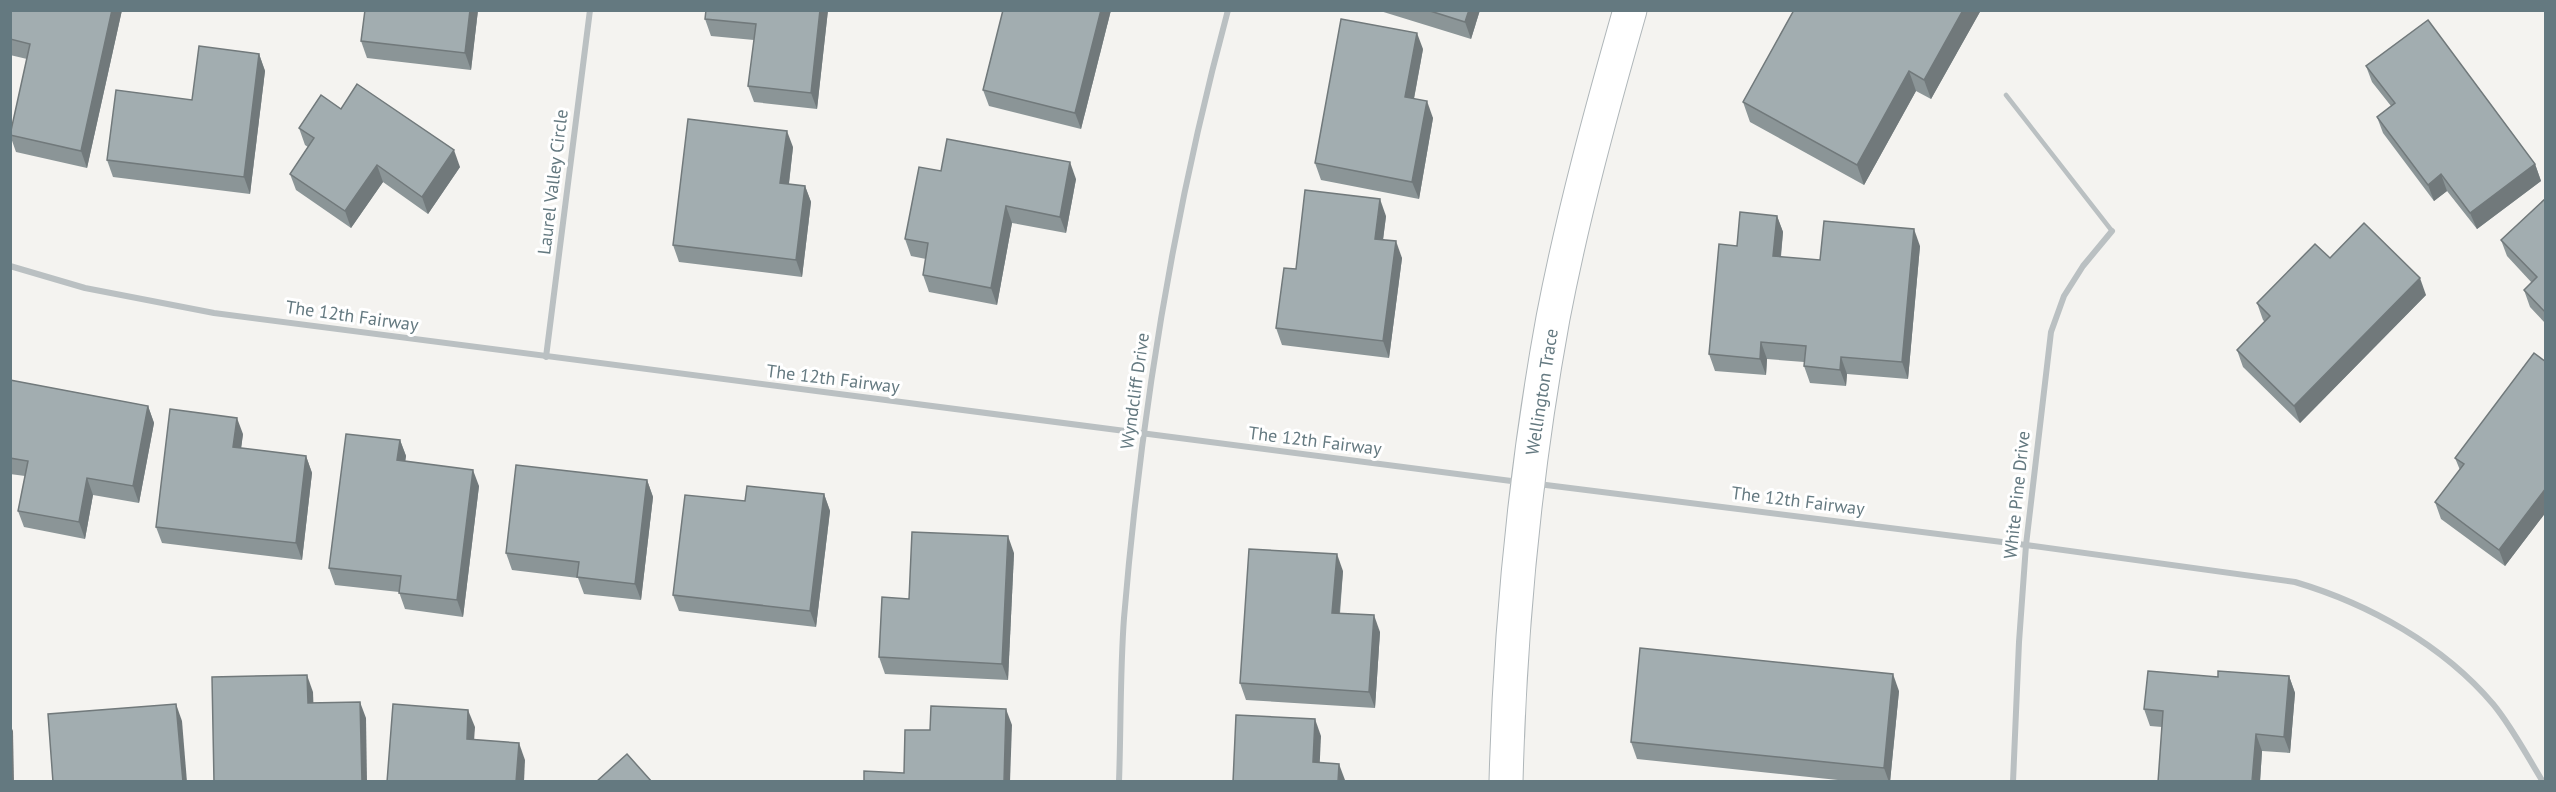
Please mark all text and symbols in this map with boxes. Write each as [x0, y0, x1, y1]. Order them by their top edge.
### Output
street label: Laurel Valley Circle [532, 108, 573, 256]
street label: The 12th Fairway [284, 295, 421, 336]
street label: Wellington Trace [1520, 327, 1563, 457]
street label: Wyndcliff Drive [1115, 331, 1154, 451]
street label: The 12th Fairway [765, 359, 902, 398]
street label: The 12th Fairway [1247, 421, 1384, 460]
street label: White Pine Drive [1998, 430, 2035, 560]
street label: The 12th Fairway [1730, 481, 1867, 520]

